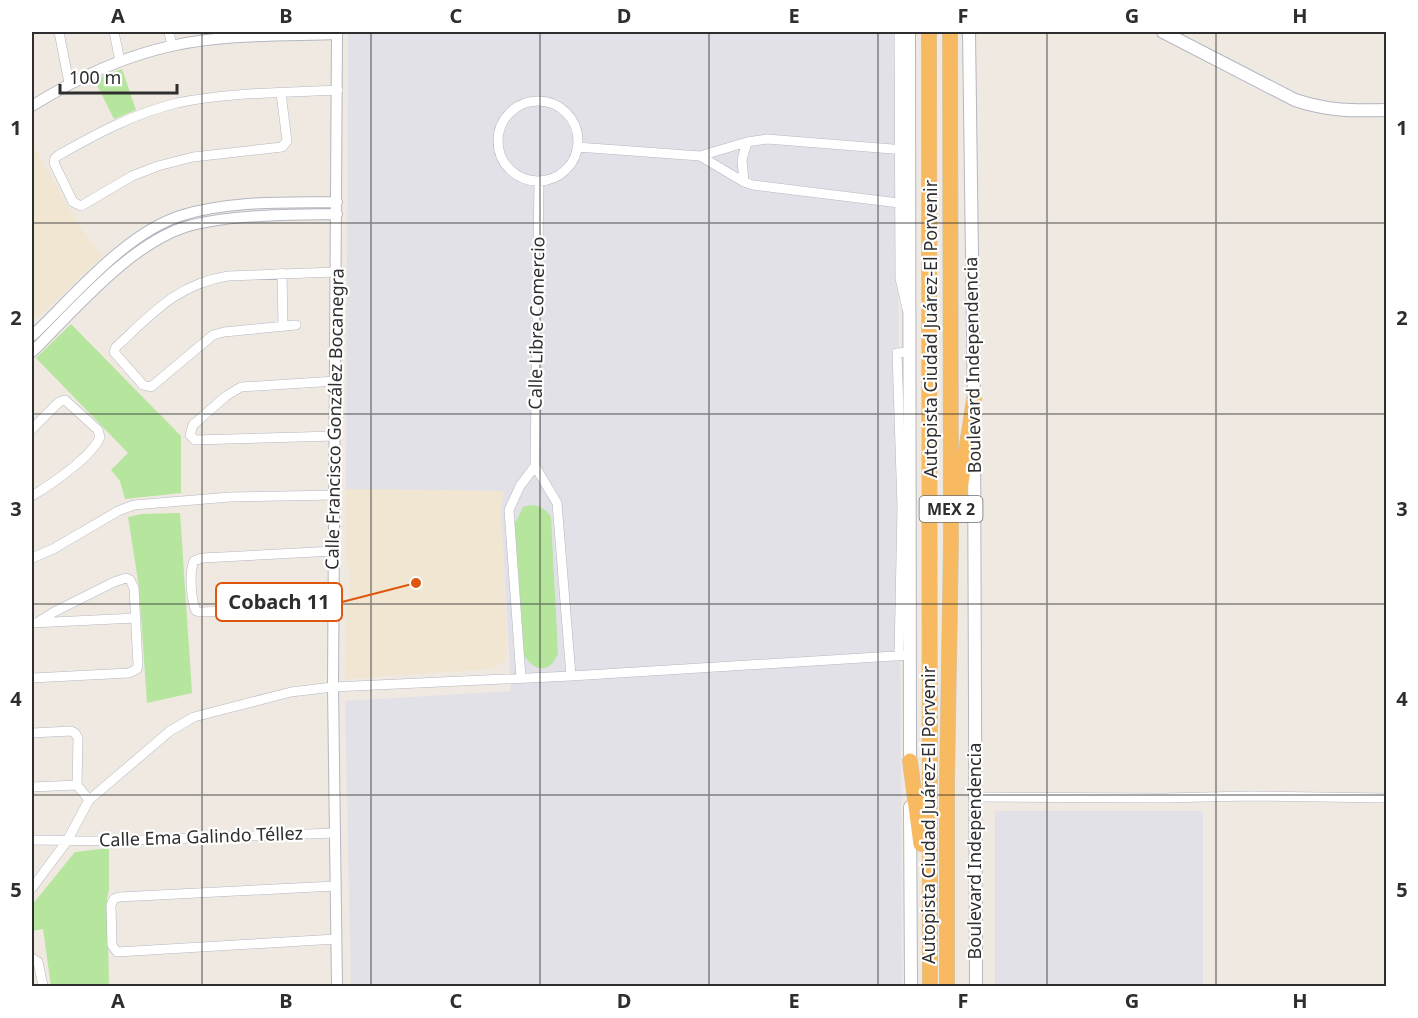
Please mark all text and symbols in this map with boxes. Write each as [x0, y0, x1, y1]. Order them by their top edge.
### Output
text: A [111, 2, 125, 29]
text: B [279, 2, 293, 29]
text: C [450, 2, 463, 29]
text: D [617, 2, 631, 29]
text: E [788, 2, 800, 29]
text: F [958, 2, 968, 29]
text: G [1125, 2, 1139, 29]
text: H [1292, 2, 1308, 29]
scale bar [60, 57, 177, 95]
text: 100 m [69, 65, 121, 89]
text: 1 [10, 114, 22, 141]
text: 1 [1396, 114, 1408, 141]
street label: Autopista Ciudad Juárez-El Porvenir [918, 179, 942, 478]
street label: Calle Libre Comercio [522, 236, 550, 410]
street label: Boulevard Independencia [958, 256, 986, 474]
street label: Calle Francisco González Bocanegra [319, 268, 349, 570]
text: 2 [10, 304, 22, 331]
text: 2 [1396, 304, 1408, 331]
text: 3 [10, 495, 22, 522]
text: 3 [1396, 495, 1408, 522]
road number: MEX 2 [920, 496, 982, 522]
callout: Cobach 11 [216, 583, 342, 621]
text: Cobach 11 [228, 588, 330, 615]
street label: Autopista Ciudad Juárez-El Porvenir [916, 665, 940, 964]
text: 4 [10, 685, 22, 712]
text: 4 [1396, 685, 1408, 712]
street label: Boulevard Independencia [962, 743, 986, 959]
street label: Calle Ema Galindo Téllez [99, 820, 303, 852]
text: 5 [10, 876, 22, 903]
text: 5 [1396, 876, 1408, 903]
text: A [111, 987, 125, 1014]
text: B [279, 987, 293, 1014]
text: C [450, 987, 463, 1014]
text: D [617, 987, 631, 1014]
text: E [788, 987, 800, 1014]
text: F [958, 987, 968, 1014]
text: G [1125, 987, 1139, 1014]
text: H [1292, 987, 1308, 1014]

